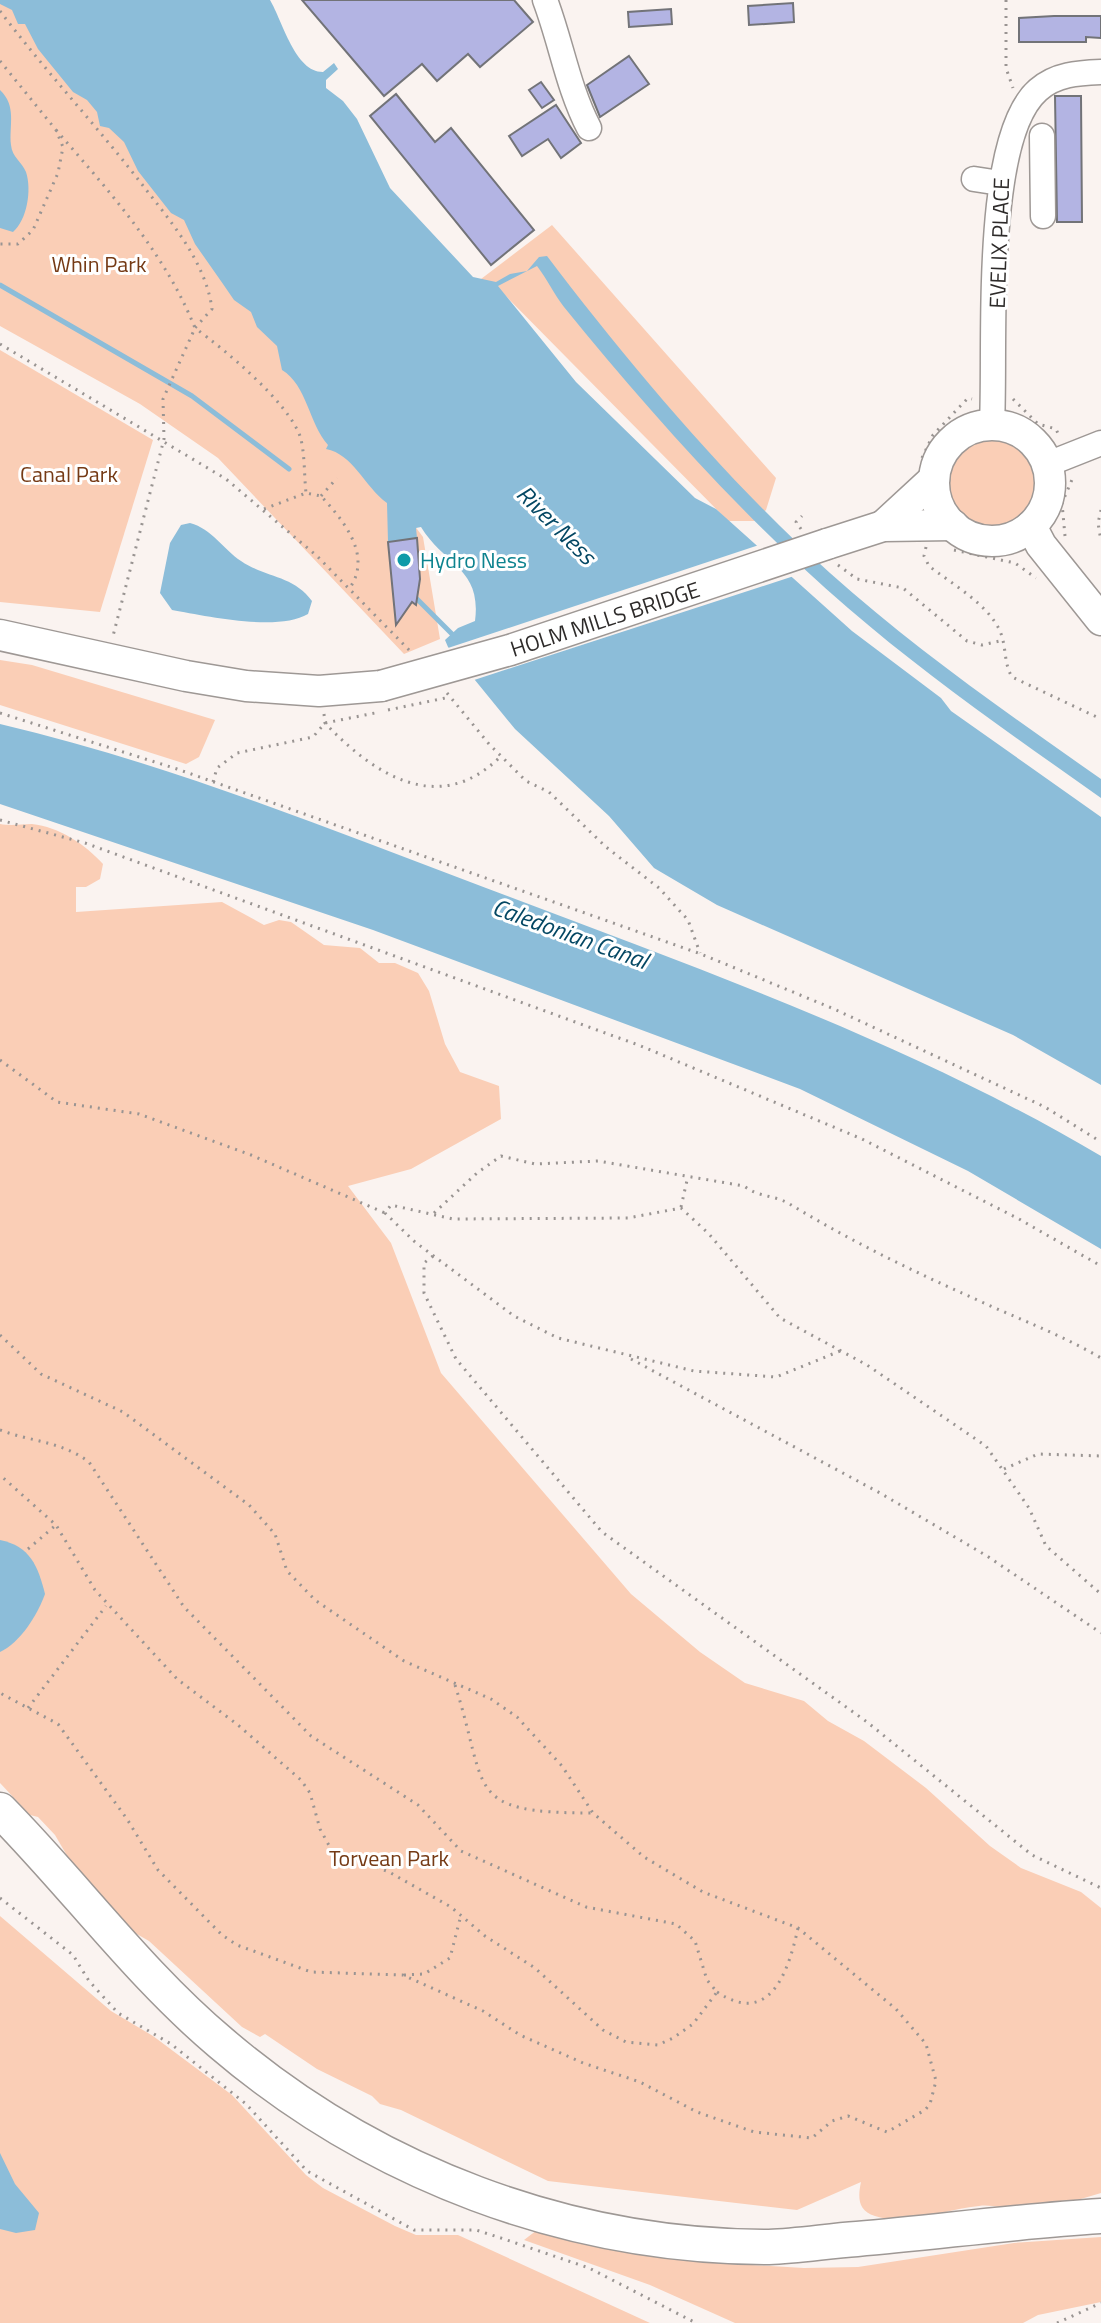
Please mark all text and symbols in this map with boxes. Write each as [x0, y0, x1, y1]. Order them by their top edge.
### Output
street label: EVELIX PLACE [980, 177, 1018, 309]
park label: Whin Park [52, 247, 147, 281]
park label: Canal Park [20, 457, 118, 491]
water label: River Ness [509, 476, 606, 573]
place label: Hydro Ness [420, 543, 527, 577]
marker: Hydro Ness [395, 551, 413, 569]
street label: HOLM MILLS BRIDGE [506, 572, 704, 666]
water label: Caledonian Canal [488, 888, 656, 979]
park label: Torvean Park [329, 1841, 449, 1875]

